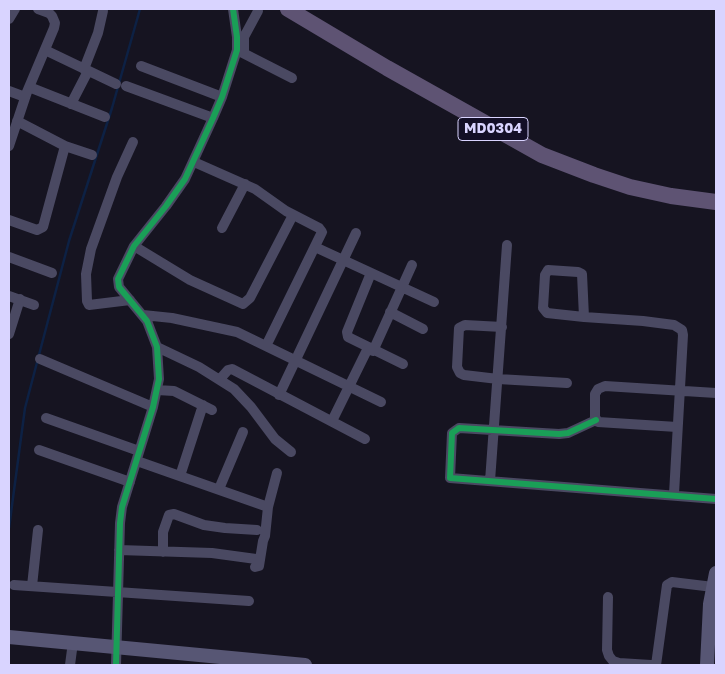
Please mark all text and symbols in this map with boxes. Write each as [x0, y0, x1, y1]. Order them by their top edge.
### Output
road number: MD0304 [458, 118, 528, 140]

